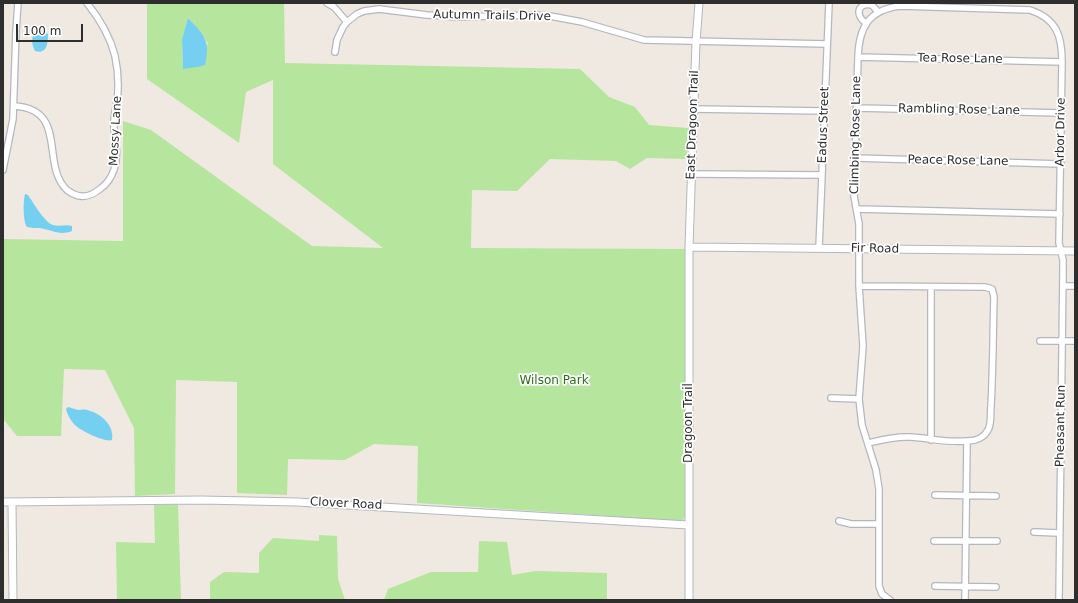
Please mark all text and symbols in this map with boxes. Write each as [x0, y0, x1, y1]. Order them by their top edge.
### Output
street label: Autumn Trails Drive [433, 8, 551, 24]
scale bar [18, 16, 85, 42]
text: 100 m [23, 24, 61, 38]
street label: Tea Rose Lane [917, 51, 1003, 67]
street label: East Dragoon Trail [684, 70, 702, 180]
street label: Climbing Rose Lane [848, 76, 864, 194]
street label: Eadus Street [815, 86, 833, 164]
street label: Mossy Lane [107, 96, 125, 166]
street label: Arbor Drive [1053, 97, 1069, 167]
street label: Rambling Rose Lane [898, 102, 1020, 118]
street label: Peace Rose Lane [907, 153, 1009, 169]
street label: Fir Road [851, 241, 899, 257]
park label: Wilson Park [519, 374, 589, 388]
street label: Dragoon Trail [682, 383, 696, 463]
street label: Pheasant Run [1053, 385, 1069, 467]
street label: Clover Road [309, 495, 383, 513]

